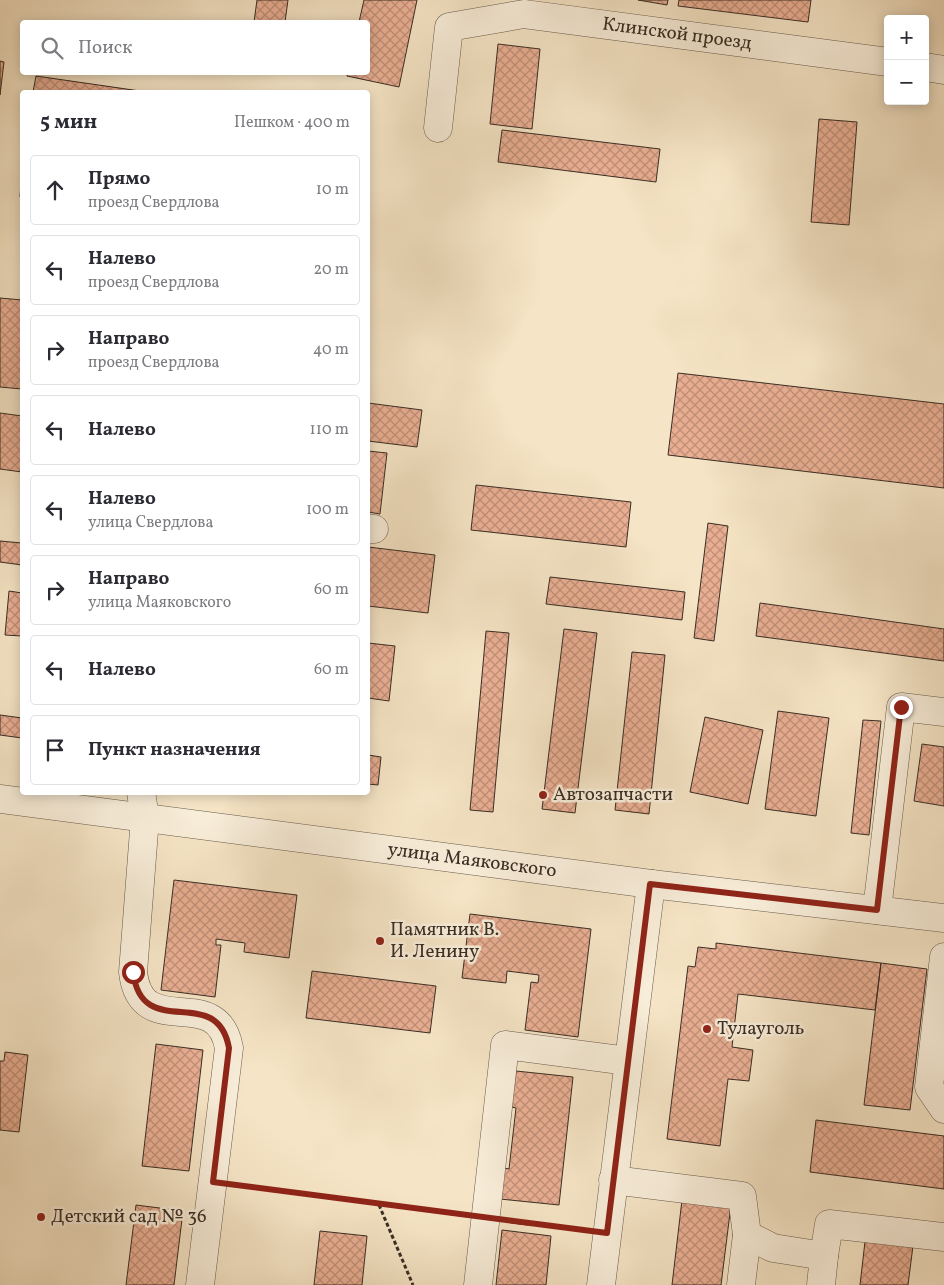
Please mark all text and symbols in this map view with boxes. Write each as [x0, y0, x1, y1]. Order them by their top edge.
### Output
street label: Клинской проезд [601, 11, 753, 57]
map controls [884, 15, 929, 105]
button: + [884, 15, 929, 60]
search box [20, 20, 370, 75]
icon: search [38, 34, 66, 62]
text: Поиск [78, 35, 132, 61]
button: − [884, 60, 929, 105]
text: 5 мин [40, 108, 97, 137]
text: Пешком · 400 m [234, 112, 350, 134]
text: Прямо [88, 166, 150, 192]
icon: ahead [41, 176, 69, 204]
text: 10 m [316, 179, 349, 201]
text: проезд Свердлова [88, 192, 219, 214]
text: Налево [88, 246, 156, 272]
icon: left [41, 256, 69, 284]
text: 20 m [314, 259, 349, 281]
text: проезд Свердлова [88, 272, 219, 294]
text: Направо [88, 326, 170, 352]
icon: right [41, 336, 69, 364]
text: 40 m [313, 339, 349, 361]
text: проезд Свердлова [88, 352, 219, 374]
icon: left [41, 416, 69, 444]
text: Налево [88, 417, 156, 443]
text: 110 m [310, 419, 349, 441]
text: Налево [88, 486, 156, 512]
icon: left [41, 496, 69, 524]
text: 100 m [306, 499, 349, 521]
text: улица Свердлова [88, 512, 213, 534]
text: Направо [88, 566, 170, 592]
icon: right [41, 576, 69, 604]
text: 60 m [314, 579, 349, 601]
text: улица Маяковского [88, 592, 231, 614]
icon: left [41, 656, 69, 684]
text: Налево [88, 657, 156, 683]
text: 60 m [314, 659, 349, 681]
route end [890, 696, 913, 719]
icon: arrive [41, 736, 69, 764]
text: Пункт назначения [88, 737, 261, 763]
place label: Автозапчасти [553, 782, 673, 808]
marker: Автозапчасти [537, 789, 549, 801]
street label: улица Маяковского [386, 837, 558, 885]
place label: Памятник В. И. Ленину [390, 917, 499, 965]
marker: Памятник В. И. Ленину [374, 935, 386, 947]
route start [122, 961, 145, 984]
place label: Тулауголь [717, 1016, 804, 1042]
marker: Тулауголь [701, 1023, 713, 1035]
place label: Детский сад № 36 [51, 1204, 207, 1230]
marker: Детский сад № 36 [35, 1211, 47, 1223]

